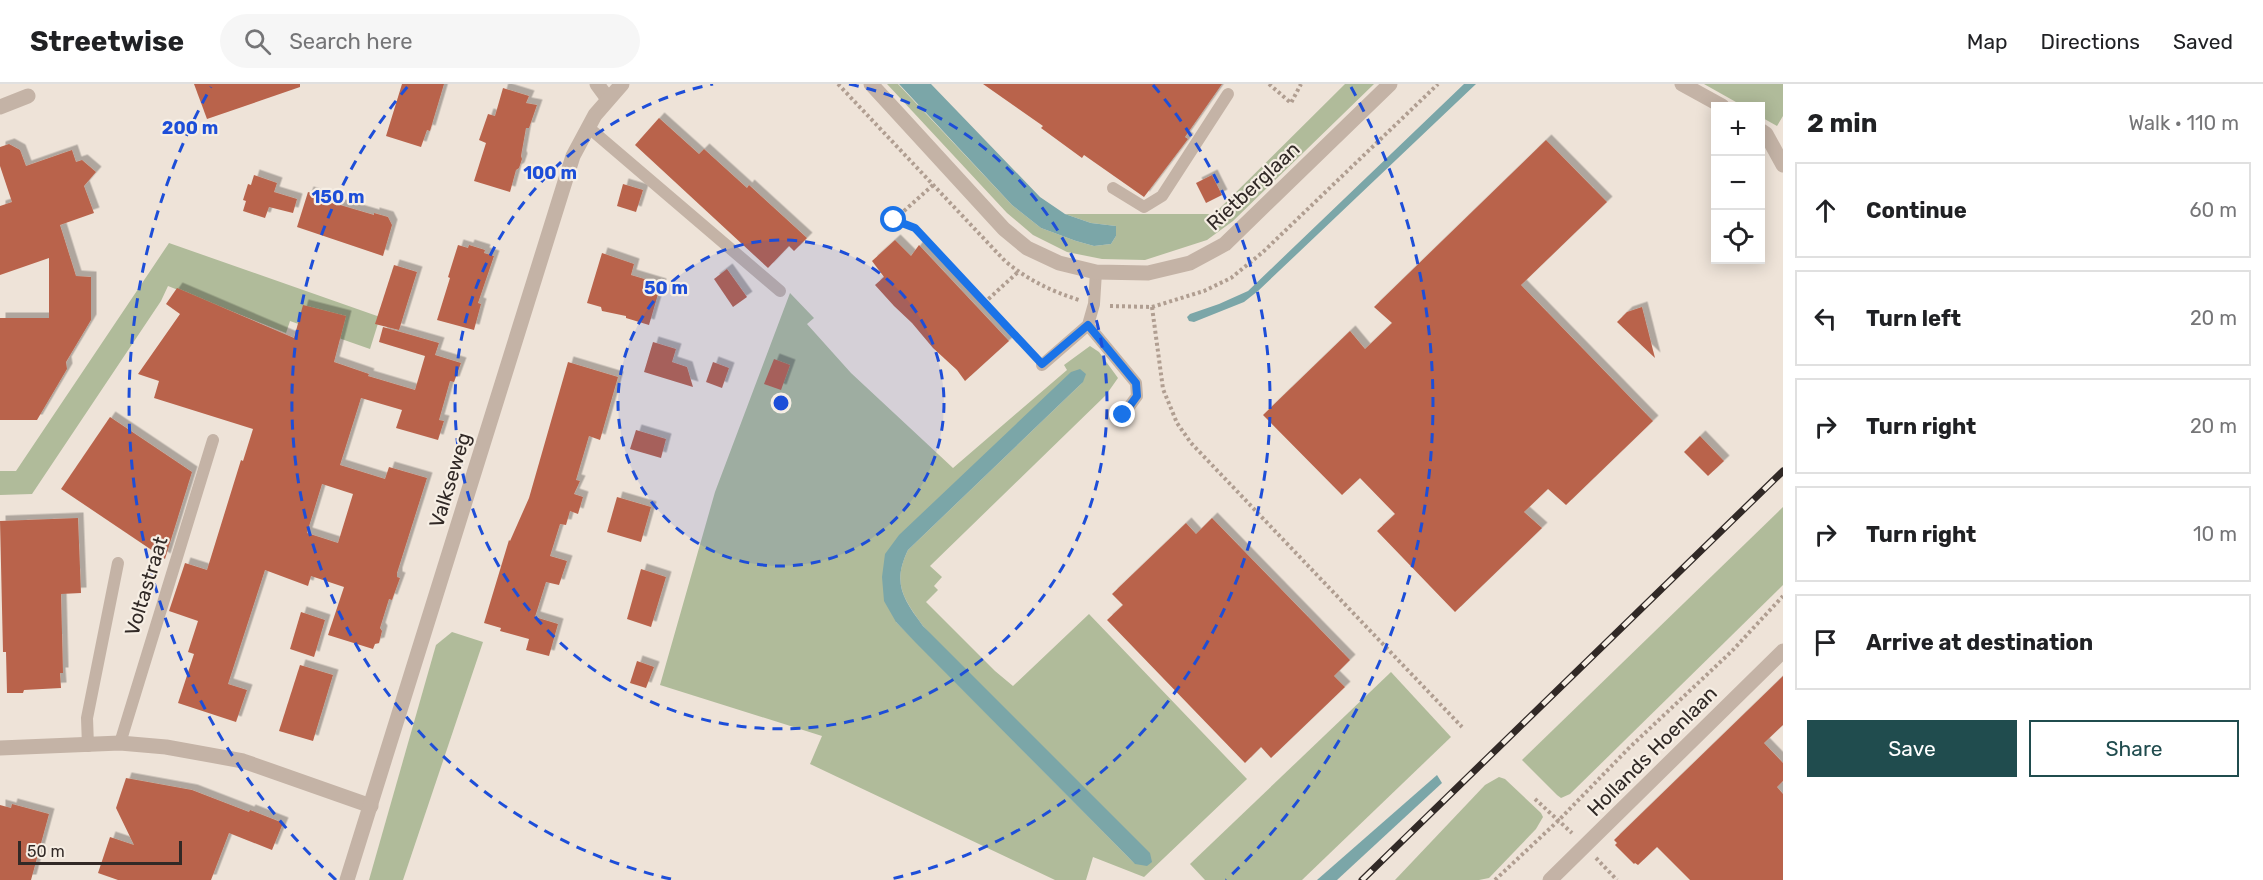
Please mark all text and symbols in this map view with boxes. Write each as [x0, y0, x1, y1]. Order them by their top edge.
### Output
search box [220, 14, 640, 68]
text: Streetwise [30, 25, 184, 58]
icon: search [241, 25, 274, 58]
text: Search here [289, 28, 413, 55]
text: Map [1967, 29, 2008, 54]
text: Directions [2041, 29, 2140, 54]
text: Saved [2173, 29, 2233, 54]
map controls [1711, 102, 1765, 264]
button: + [1711, 102, 1765, 156]
text: 2 min [1807, 108, 1877, 139]
text: Walk · 110 m [2128, 111, 2239, 135]
text: 200 m [162, 117, 218, 139]
street label: Rietberglaan [1202, 137, 1304, 235]
button: − [1711, 156, 1765, 210]
text: 100 m [523, 162, 577, 184]
text: 150 m [311, 186, 365, 208]
icon: ahead [1809, 194, 1842, 227]
text: Continue [1866, 197, 1967, 224]
text: 60 m [2190, 198, 2237, 222]
route start [880, 206, 906, 232]
button: locate [1711, 210, 1765, 264]
text: 50 m [644, 277, 688, 299]
icon: left [1809, 302, 1842, 335]
text: Turn left [1866, 305, 1961, 332]
text: 20 m [2190, 306, 2237, 330]
centre of rings [771, 393, 791, 413]
route end [1109, 401, 1135, 427]
icon: right [1809, 410, 1842, 443]
text: Turn right [1866, 413, 1976, 440]
text: 20 m [2190, 414, 2237, 438]
street label: Valkseweg [424, 430, 476, 530]
icon: right [1809, 518, 1842, 551]
text: Turn right [1866, 521, 1976, 548]
text: 10 m [2193, 522, 2237, 546]
street label: Voltastraat [120, 533, 173, 639]
icon: arrive [1809, 626, 1842, 659]
text: Arrive at destination [1866, 629, 2093, 656]
street label: Hollands Hoenlaan [1582, 681, 1722, 821]
button: Save [1807, 720, 2017, 777]
button: Share [2029, 720, 2239, 777]
scale bar [18, 838, 182, 866]
text: 50 m [27, 842, 65, 861]

